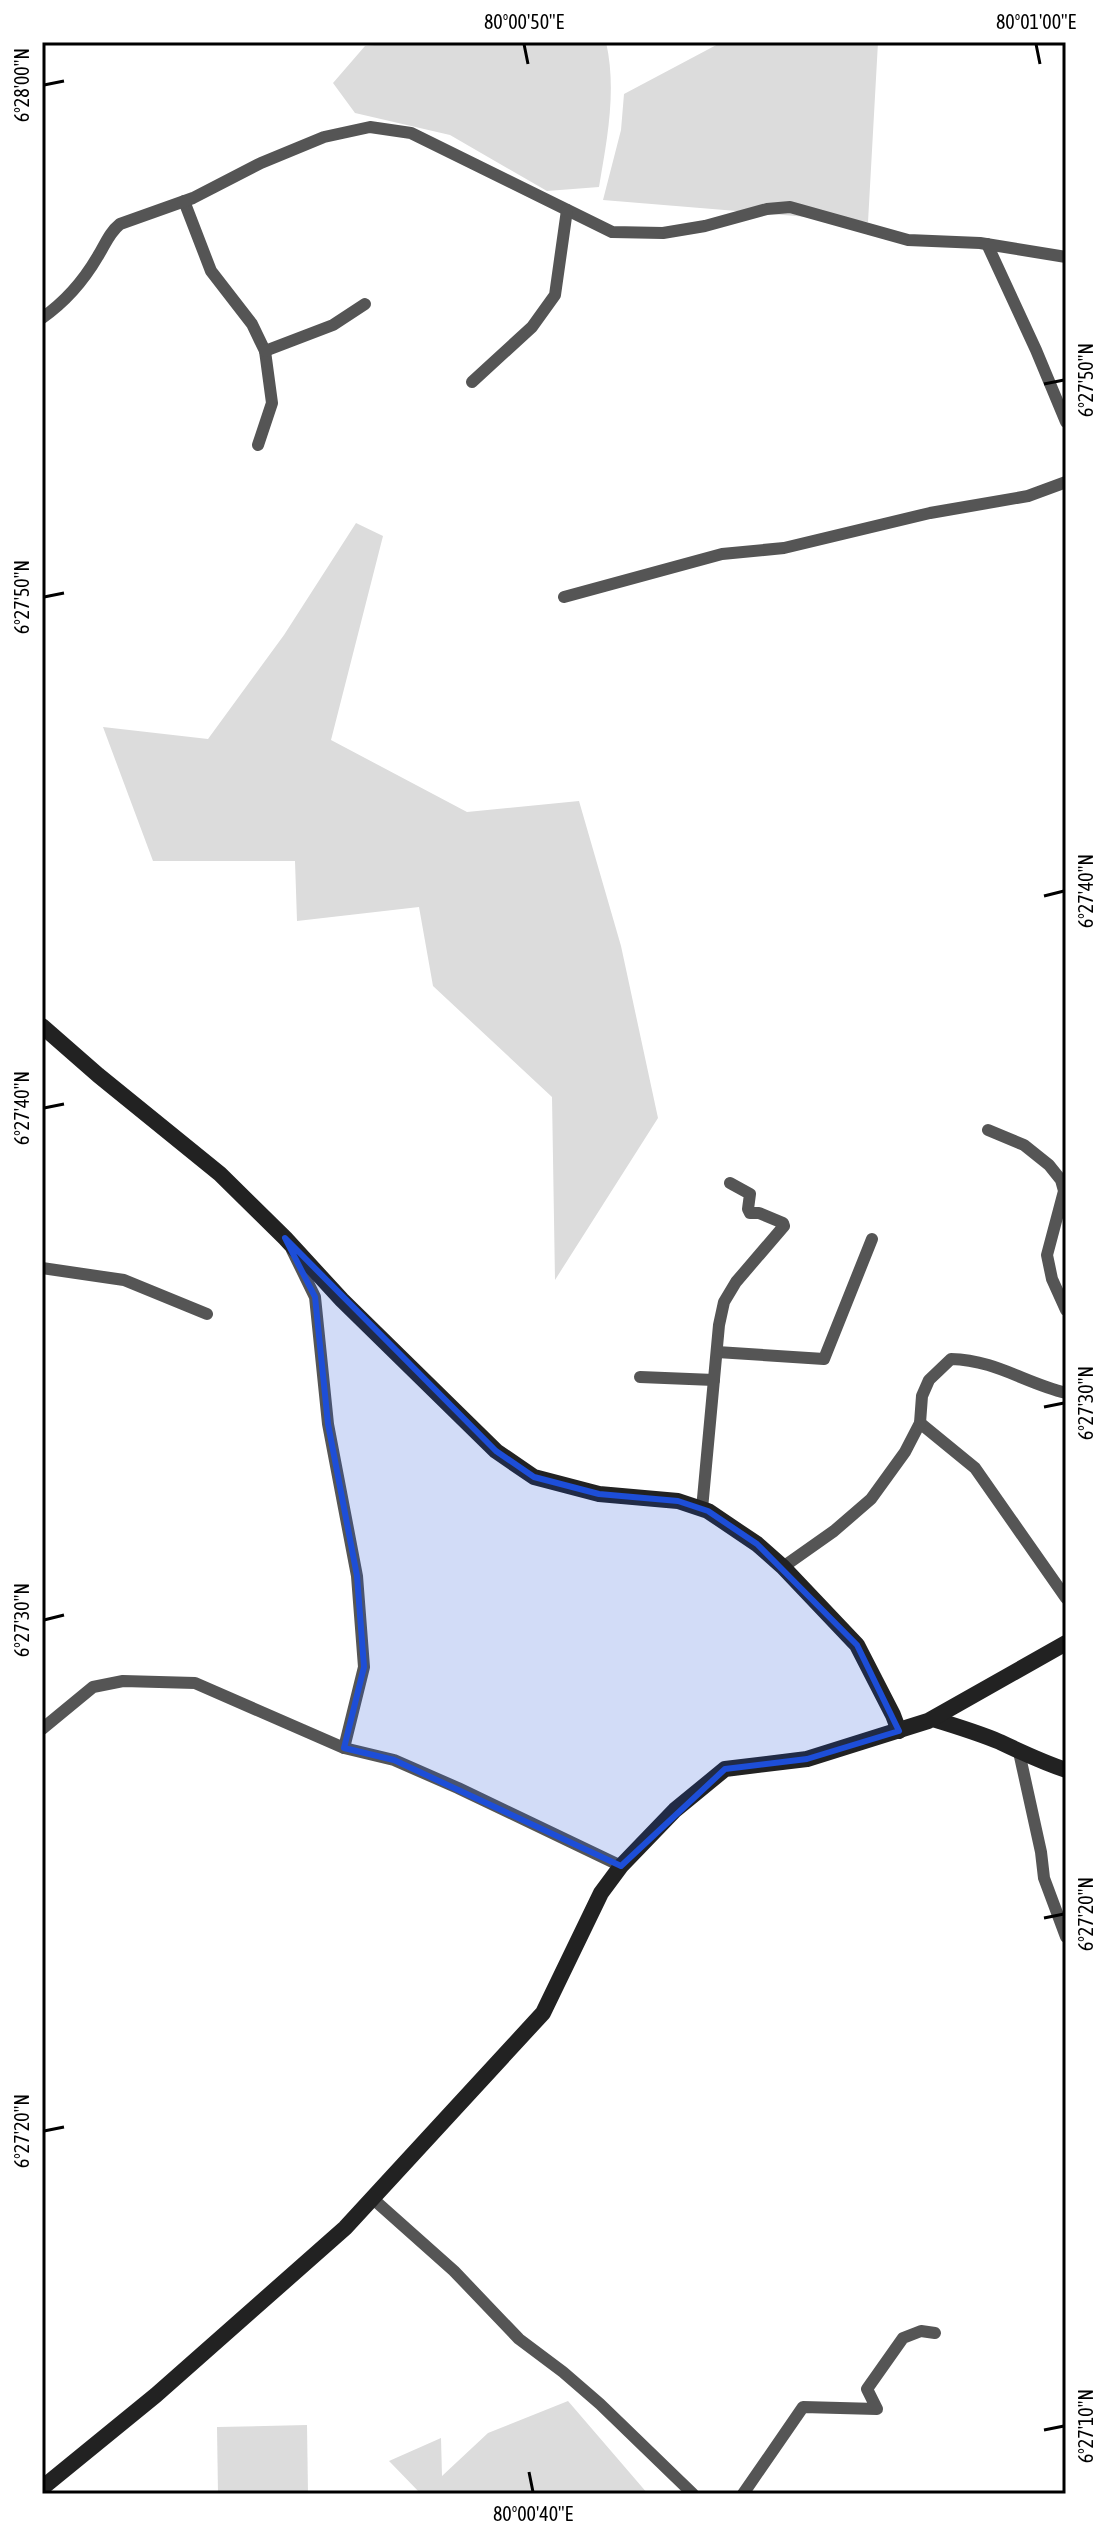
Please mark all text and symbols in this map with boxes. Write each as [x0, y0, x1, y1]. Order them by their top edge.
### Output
text: 80°00'50"E [484, 10, 565, 33]
text: 80°01'00"E [996, 10, 1077, 33]
text: 6°28'00"N [10, 48, 33, 122]
text: 6°27'50"N [1074, 343, 1097, 417]
text: 6°27'50"N [10, 560, 33, 634]
text: 6°27'40"N [1074, 854, 1097, 928]
text: 6°27'40"N [10, 1071, 33, 1145]
text: 6°27'30"N [1074, 1366, 1097, 1440]
text: 6°27'30"N [10, 1583, 33, 1657]
text: 6°27'20"N [1074, 1877, 1097, 1951]
text: 6°27'20"N [10, 2094, 33, 2168]
text: 6°27'10"N [1074, 2389, 1097, 2463]
text: 80°00'40"E [493, 2502, 574, 2525]

